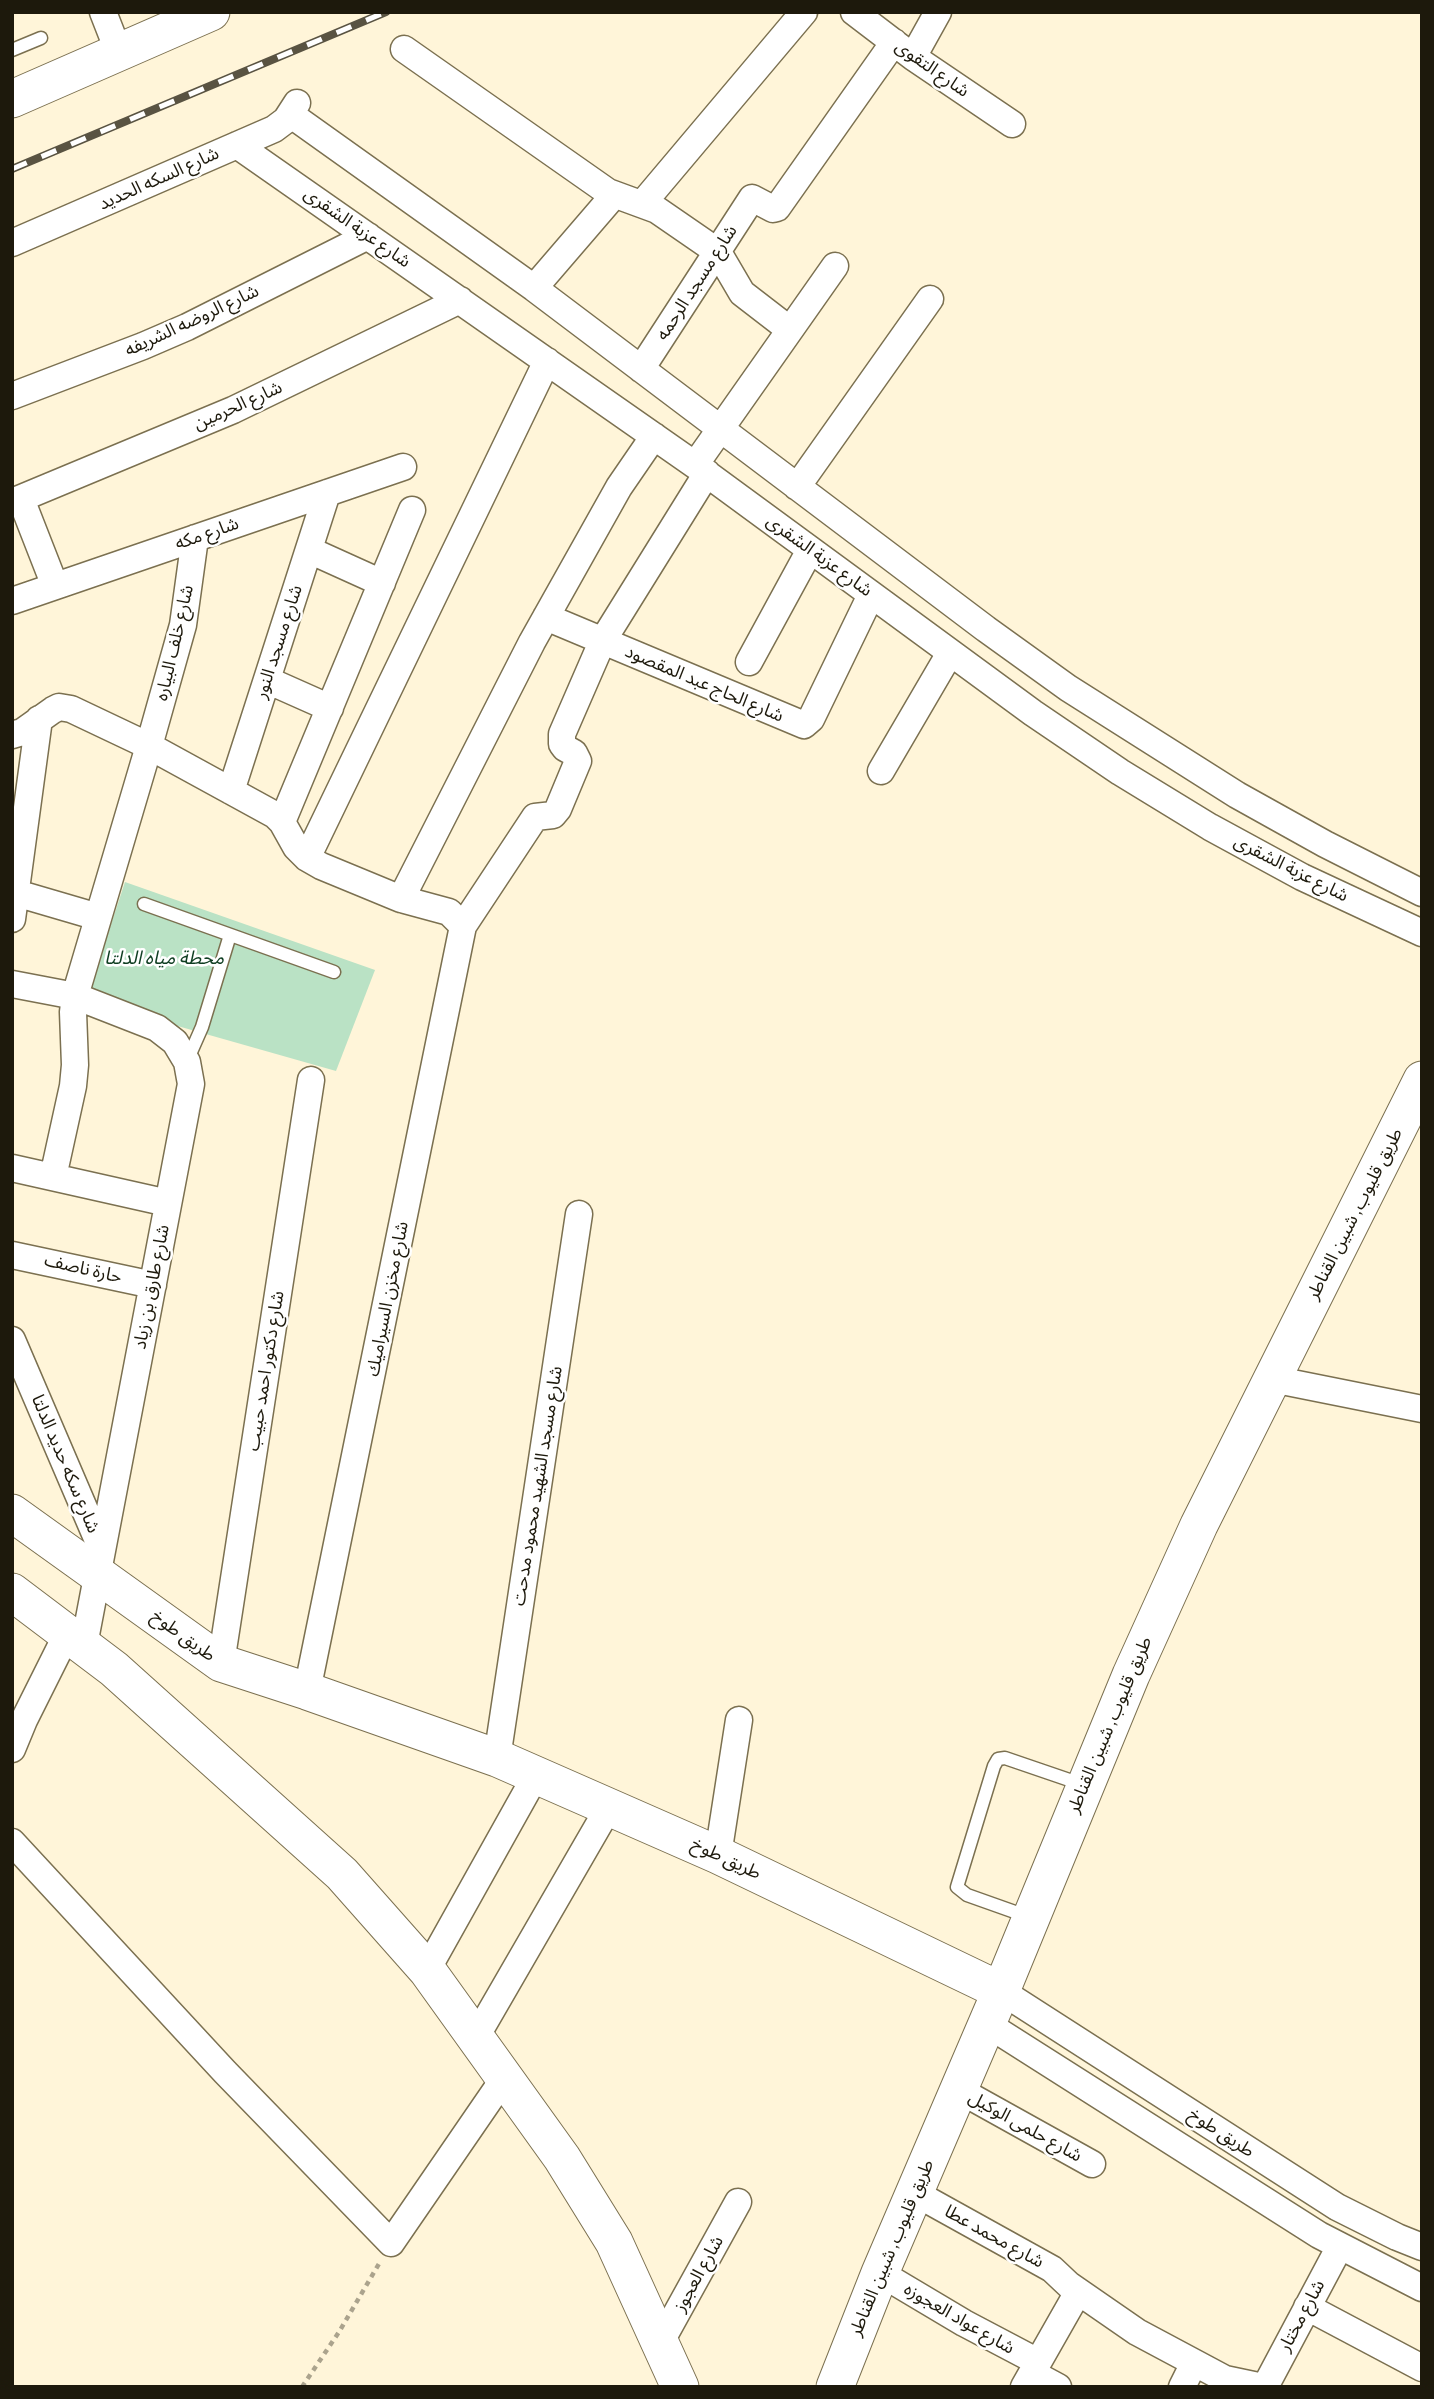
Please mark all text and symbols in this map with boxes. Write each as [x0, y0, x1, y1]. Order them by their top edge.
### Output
street label: شارع التقوى [891, 36, 973, 102]
street label: شارع السكه الحديد [95, 143, 223, 215]
street label: شارع عزبة الشقرى [299, 183, 415, 273]
street label: شارع مسجد الرحمه [652, 221, 742, 345]
street label: شارع الروضه الشريفه [122, 281, 262, 361]
street label: شارع الحرمين [190, 377, 286, 435]
street label: شارع عزبة الشقرى [762, 510, 876, 602]
street label: شارع مكه [172, 513, 242, 555]
street label: شارع مسجد النور [250, 582, 308, 702]
street label: شارع خلف البياره [151, 583, 199, 703]
street label: شارع الحاج عبد المقصود [621, 641, 787, 727]
street label: شارع عزبة الشقرى [1230, 831, 1352, 907]
water label: محطة مياه الدلتا [104, 948, 224, 970]
street label: طريق قليوب, شبين القناطر [1302, 1125, 1408, 1303]
street label: شارع مخزن السيراميك [362, 1220, 414, 1378]
street label: شارع طارق بن زياد [129, 1223, 175, 1351]
street label: حارة ناصف [42, 1250, 124, 1288]
street label: شارع دكتور احمد حبيب [243, 1289, 289, 1453]
street label: شارع مسجد الشهيد محمود مدحت [508, 1364, 568, 1608]
street label: شارع سكه حديد الدلتا [26, 1392, 104, 1536]
street label: طريق طوخ [147, 1605, 219, 1667]
street label: طريق قليوب, شبين القناطر [1063, 1634, 1157, 1816]
street label: طريق طوخ [688, 1833, 764, 1885]
street label: شارع حلمى الوكيل [964, 2087, 1086, 2167]
street label: طريق طوخ [1184, 2104, 1258, 2162]
street label: طريق قليوب, شبين القناطر [845, 2157, 939, 2339]
street label: شارع محمد عطا [941, 2201, 1047, 2273]
street label: شارع العجوز [669, 2232, 729, 2316]
street label: شارع مختار [1274, 2276, 1330, 2356]
street label: شارع عواد العجوزه [900, 2279, 1018, 2359]

